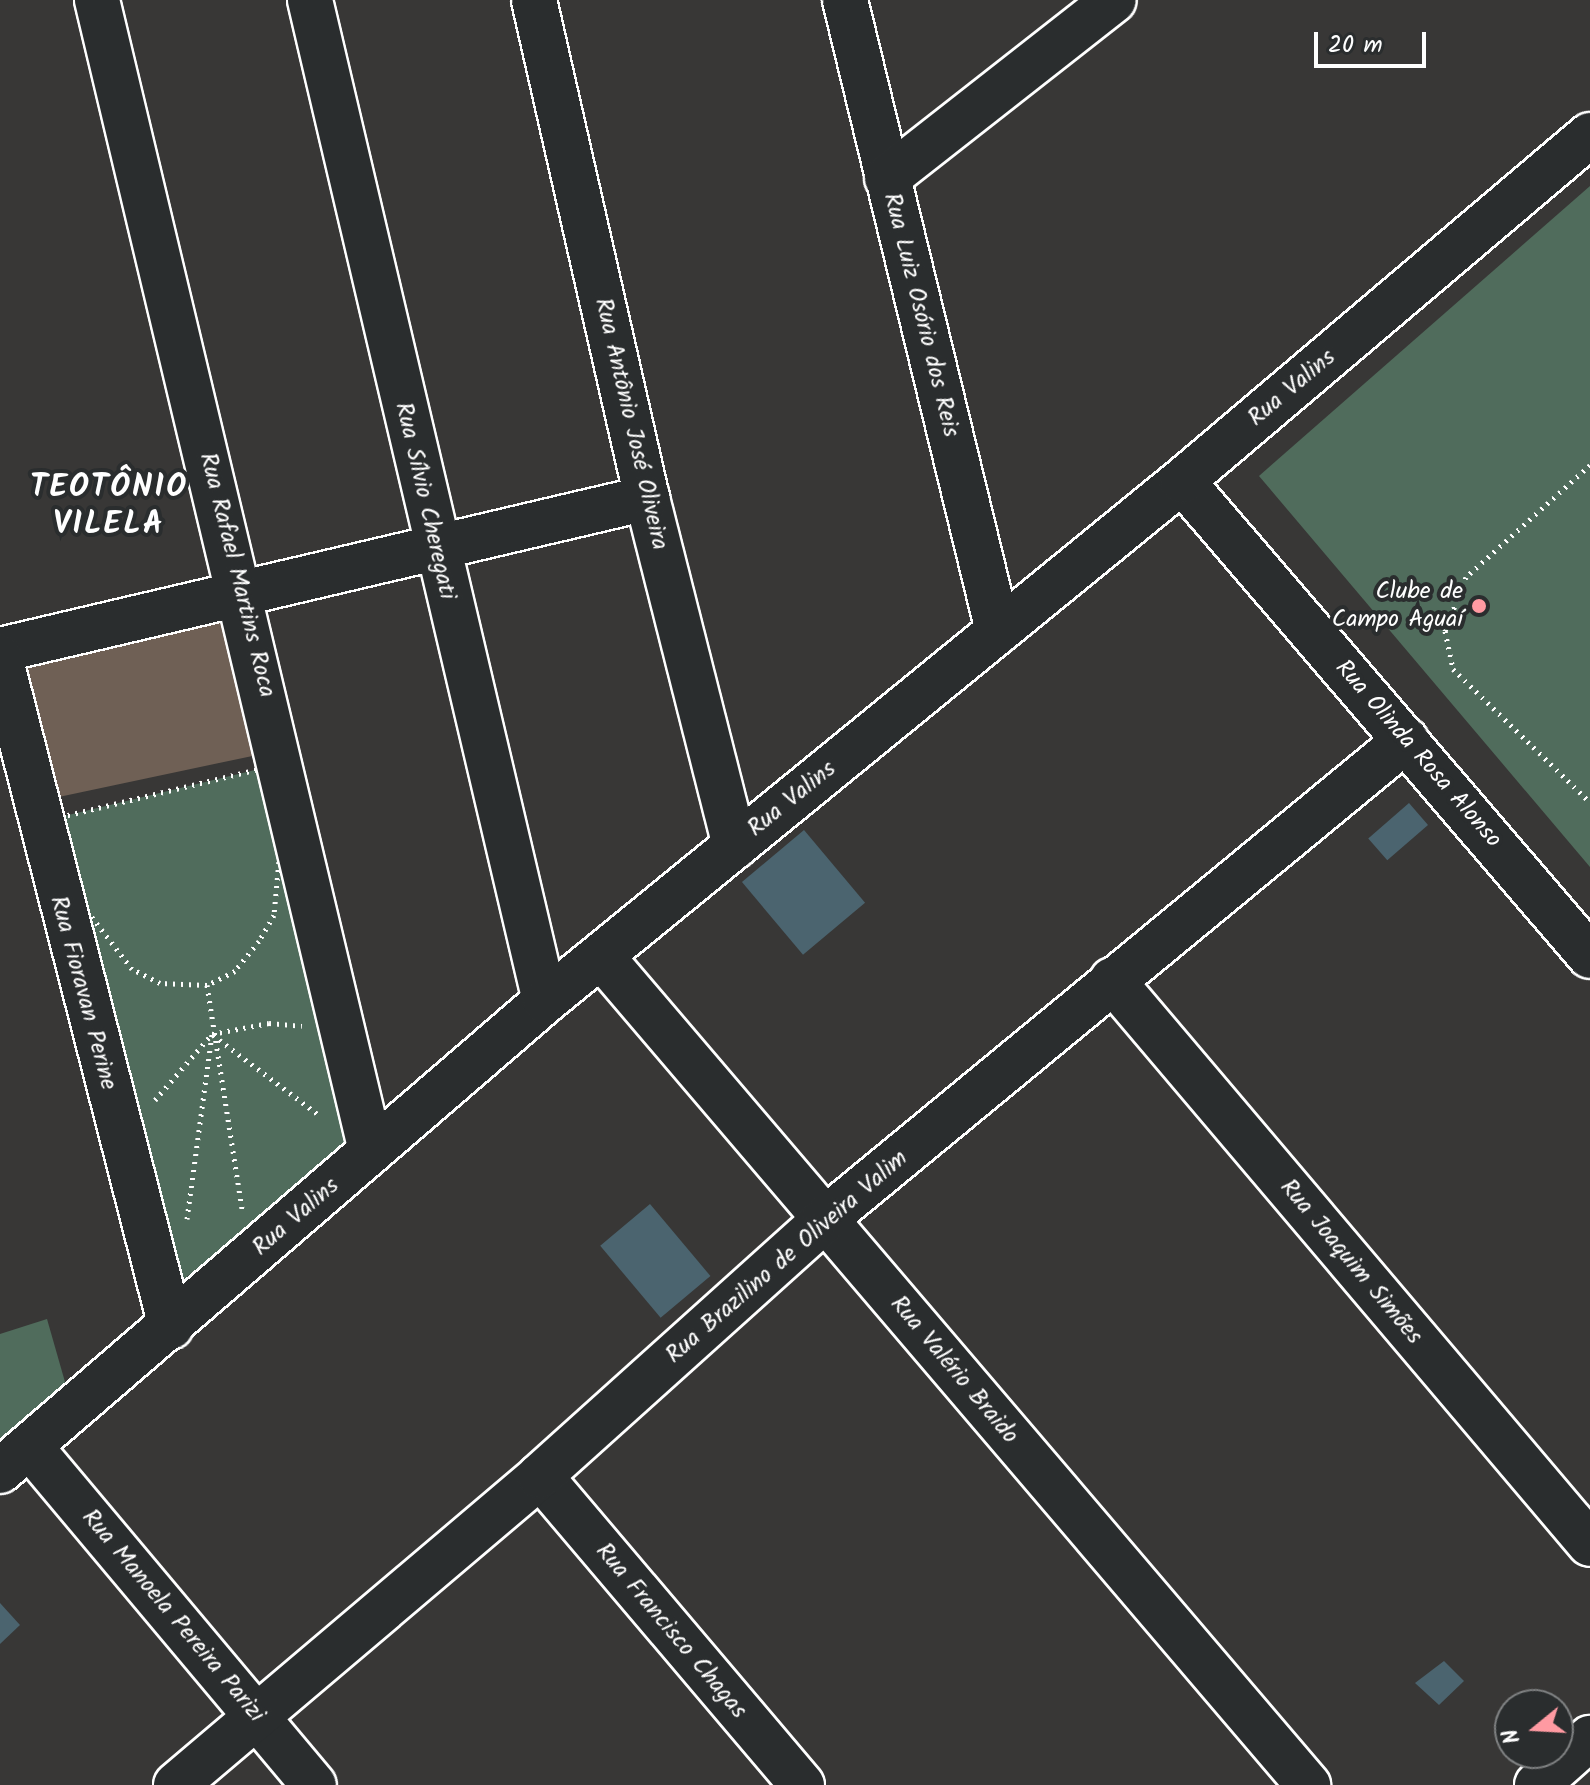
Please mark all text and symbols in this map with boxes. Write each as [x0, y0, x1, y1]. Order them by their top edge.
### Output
scale bar [1318, 16, 1430, 66]
text: 20 m [1328, 26, 1383, 65]
street label: Rua Luiz Osório dos Reis [877, 190, 965, 440]
street label: Rua Antônio José Oliveira [588, 295, 674, 553]
street label: Rua Valins [1242, 343, 1342, 433]
street label: Rua Sílvio Cheregati [388, 400, 462, 602]
street label: Rua Rafael Martins Roca [193, 450, 281, 700]
district label: TEOTÔNIO VILELA [30, 470, 188, 545]
place label: Clube de Campo Aguaí [1332, 578, 1463, 634]
marker: Clube de Campo Aguaí [1470, 597, 1488, 615]
street label: Rua Olinda Rosa Alonso [1329, 654, 1507, 854]
street label: Rua Valins [742, 755, 842, 843]
street label: Rua Fioravan Perine [43, 893, 123, 1093]
street label: Rua Brazilino de Oliveira Valim [660, 1144, 914, 1370]
street label: Rua Valins [247, 1172, 345, 1262]
street label: Rua Joaquim Simões [1274, 1174, 1428, 1350]
street label: Rua Valério Braido [884, 1290, 1024, 1450]
street label: Rua Manoela Pereira Parizi [75, 1504, 271, 1728]
street label: Rua Francisco Chagas [589, 1537, 753, 1725]
north arrow [1494, 1689, 1574, 1769]
text: N [1494, 1724, 1531, 1748]

